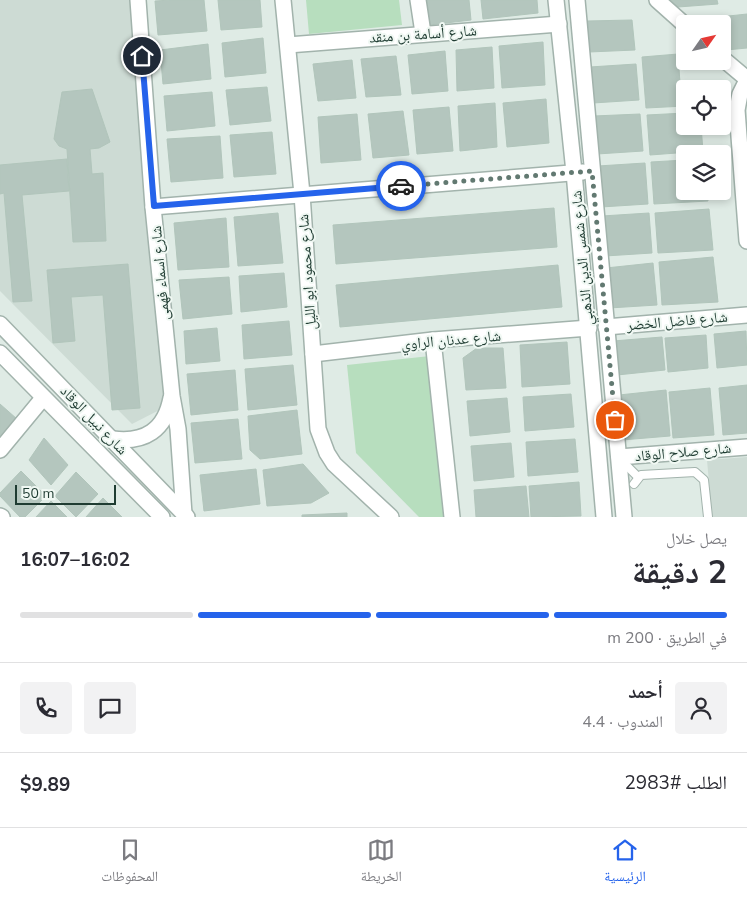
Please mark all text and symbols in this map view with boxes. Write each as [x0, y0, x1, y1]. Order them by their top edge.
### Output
north arrow [676, 15, 731, 70]
map controls [676, 15, 731, 200]
street label: شارع أسامة بن منقد [368, 20, 478, 48]
pin [121, 35, 163, 77]
icon: home [128, 42, 156, 70]
button: locate [676, 80, 731, 135]
button: layers [676, 145, 731, 200]
courier [376, 161, 426, 211]
icon: car [387, 172, 415, 200]
street label: شارع شمس الدين الذهبي [566, 189, 600, 326]
street label: شارع محمود ابو الليل [293, 213, 321, 330]
street label: شارع اسماء فهمى [146, 225, 174, 321]
street label: شارع فاضل الخضر [625, 307, 729, 335]
street label: شارع عدنان الراوي [400, 326, 502, 356]
street label: شارع نبيل الوقاد [56, 381, 132, 459]
pin [594, 399, 636, 441]
icon: bag [601, 406, 629, 434]
street label: شارع صلاح الوقاد [634, 438, 732, 466]
scale bar [15, 482, 116, 505]
text: 50 m [22, 484, 54, 503]
text: يصل خلال [666, 528, 727, 550]
text: 16:02–16:07 [20, 547, 130, 573]
text: 2 دقيقة [632, 551, 727, 594]
text: في الطريق · 200 m [607, 627, 727, 649]
text: أحمد [628, 679, 663, 705]
button: phone [20, 682, 72, 734]
button: chat [84, 682, 136, 734]
button: person [675, 682, 727, 734]
text: المندوب · 4.4 [582, 711, 663, 733]
text: الطلب #2983 [624, 770, 727, 796]
text: $9.89 [20, 772, 70, 798]
tab: المحفوظات [101, 836, 158, 890]
tab: الخريطة [361, 836, 402, 890]
tab: الرئيسية [604, 836, 646, 890]

